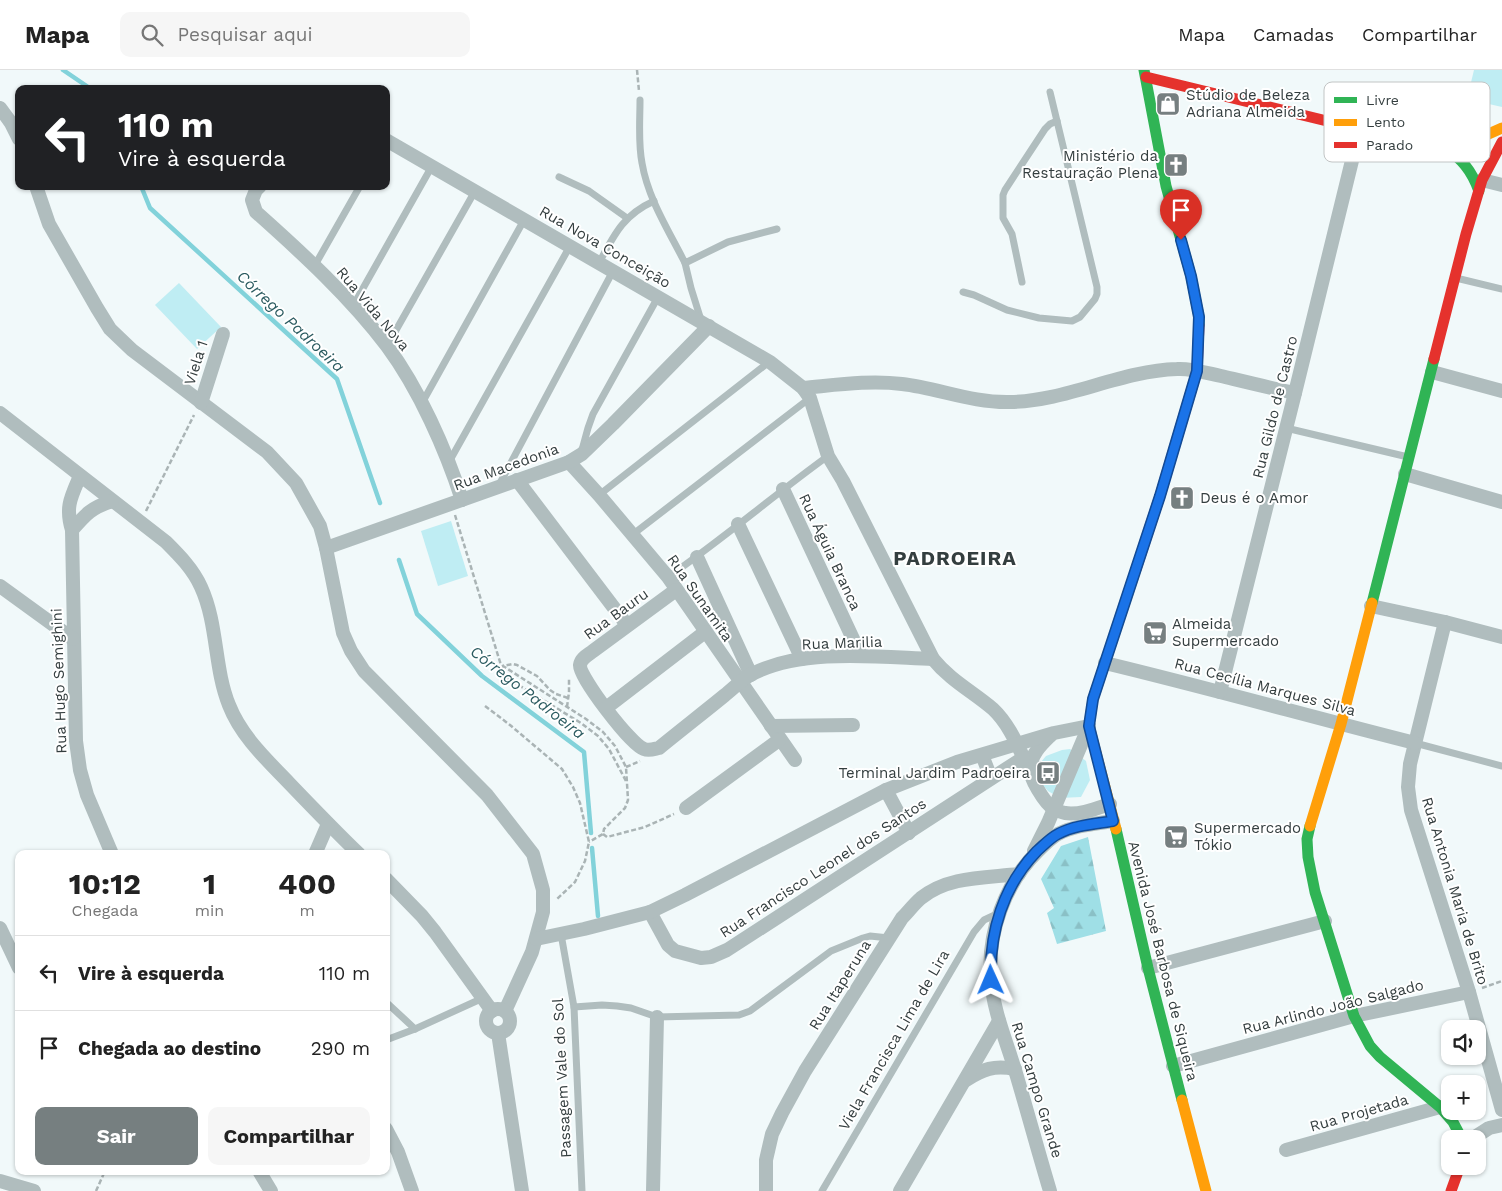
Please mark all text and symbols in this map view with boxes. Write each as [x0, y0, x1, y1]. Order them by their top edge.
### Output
search box [120, 12, 470, 57]
text: Mapa [25, 21, 90, 49]
icon: search [138, 21, 166, 49]
text: Pesquisar aqui [178, 23, 313, 46]
text: Mapa [1178, 24, 1225, 45]
text: Camadas [1253, 24, 1334, 45]
text: Compartilhar [1362, 24, 1477, 45]
legend [1324, 82, 1490, 162]
place label: Stúdio de Beleza Adriana Almeida [1186, 86, 1311, 121]
shop icon: Stúdio de Beleza Adriana Almeida [1155, 91, 1181, 117]
text: Livre [1366, 92, 1399, 108]
text: 110 m [118, 104, 214, 146]
icon: left [35, 105, 100, 170]
text: Lento [1366, 114, 1405, 130]
text: Parado [1366, 137, 1413, 153]
text: Vire à esquerda [118, 146, 286, 171]
place label: Ministério da Restauração Plena [1022, 147, 1159, 182]
church icon: Ministério da Restauração Plena [1163, 152, 1189, 178]
pin [1160, 189, 1202, 240]
icon: arrive [1167, 196, 1195, 224]
street label: Rua Nova Conceição [536, 202, 674, 292]
street label: Rua Vida Nova [333, 263, 414, 355]
water label: Córrego Padroeira [233, 267, 348, 376]
street label: Rua Gildo de Castro [1249, 334, 1301, 480]
street label: Viela 1 [180, 338, 212, 388]
street label: Rua Macedonia [451, 439, 562, 494]
church icon: Deus é o Amor [1169, 485, 1195, 511]
place label: Deus é o Amor [1200, 489, 1308, 507]
street label: Rua Águia Branca [795, 491, 865, 614]
district label: PADROEIRA [893, 546, 1017, 570]
street label: Rua Sunamita [663, 551, 737, 645]
street label: Rua Bauru [580, 585, 652, 643]
street label: Rua Hugo Semighini [47, 608, 71, 754]
place label: Almeida Supermercado [1172, 615, 1279, 650]
supermarket icon: Almeida Supermercado [1142, 620, 1168, 646]
street label: Rua Marilia [801, 633, 883, 653]
water label: Córrego Padroeira [467, 642, 589, 743]
street label: Rua Cecília Marques Silva [1172, 654, 1358, 720]
bus stop icon: Terminal Jardim Padroeira [1035, 760, 1061, 786]
place label: Terminal Jardim Padroeira [839, 764, 1031, 782]
street label: Rua Francisco Leonel dos Santos [716, 794, 930, 942]
street label: Rua Antonia Maria de Brito [1418, 795, 1492, 987]
place label: Supermercado Tókio [1194, 819, 1301, 854]
supermarket icon: Supermercado Tókio [1163, 824, 1189, 850]
street label: Avenida José Barbosa de Siqueira [1124, 839, 1202, 1083]
text: 10:12 [69, 866, 141, 901]
text: 1 [203, 866, 216, 901]
text: 400 [278, 866, 336, 901]
text: Chegada [72, 901, 138, 920]
text: min [195, 901, 224, 920]
text: m [299, 901, 315, 920]
street label: Rua Itaperuna [805, 936, 875, 1033]
street label: Viela Francisca Lima de Lira [835, 946, 953, 1133]
position arrow [964, 953, 1016, 1005]
icon: left [35, 959, 63, 987]
text: Vire à esquerda [78, 962, 224, 985]
text: 110 m [319, 962, 370, 985]
street label: Rua Arlindo João Salgado [1241, 976, 1425, 1038]
street label: Passagem Vale do Sol [549, 997, 575, 1158]
street label: Rua Campo Grande [1008, 1020, 1066, 1160]
map controls [1441, 1020, 1486, 1175]
button: sound [1441, 1020, 1486, 1065]
icon: arrive [35, 1034, 63, 1062]
text: Chegada ao destino [78, 1037, 261, 1060]
text: 290 m [311, 1037, 370, 1060]
button: + [1441, 1075, 1486, 1120]
street label: Rua Projetada [1308, 1090, 1411, 1136]
button: Sair [35, 1107, 198, 1165]
button: Compartilhar [208, 1107, 370, 1165]
button: − [1441, 1130, 1486, 1175]

